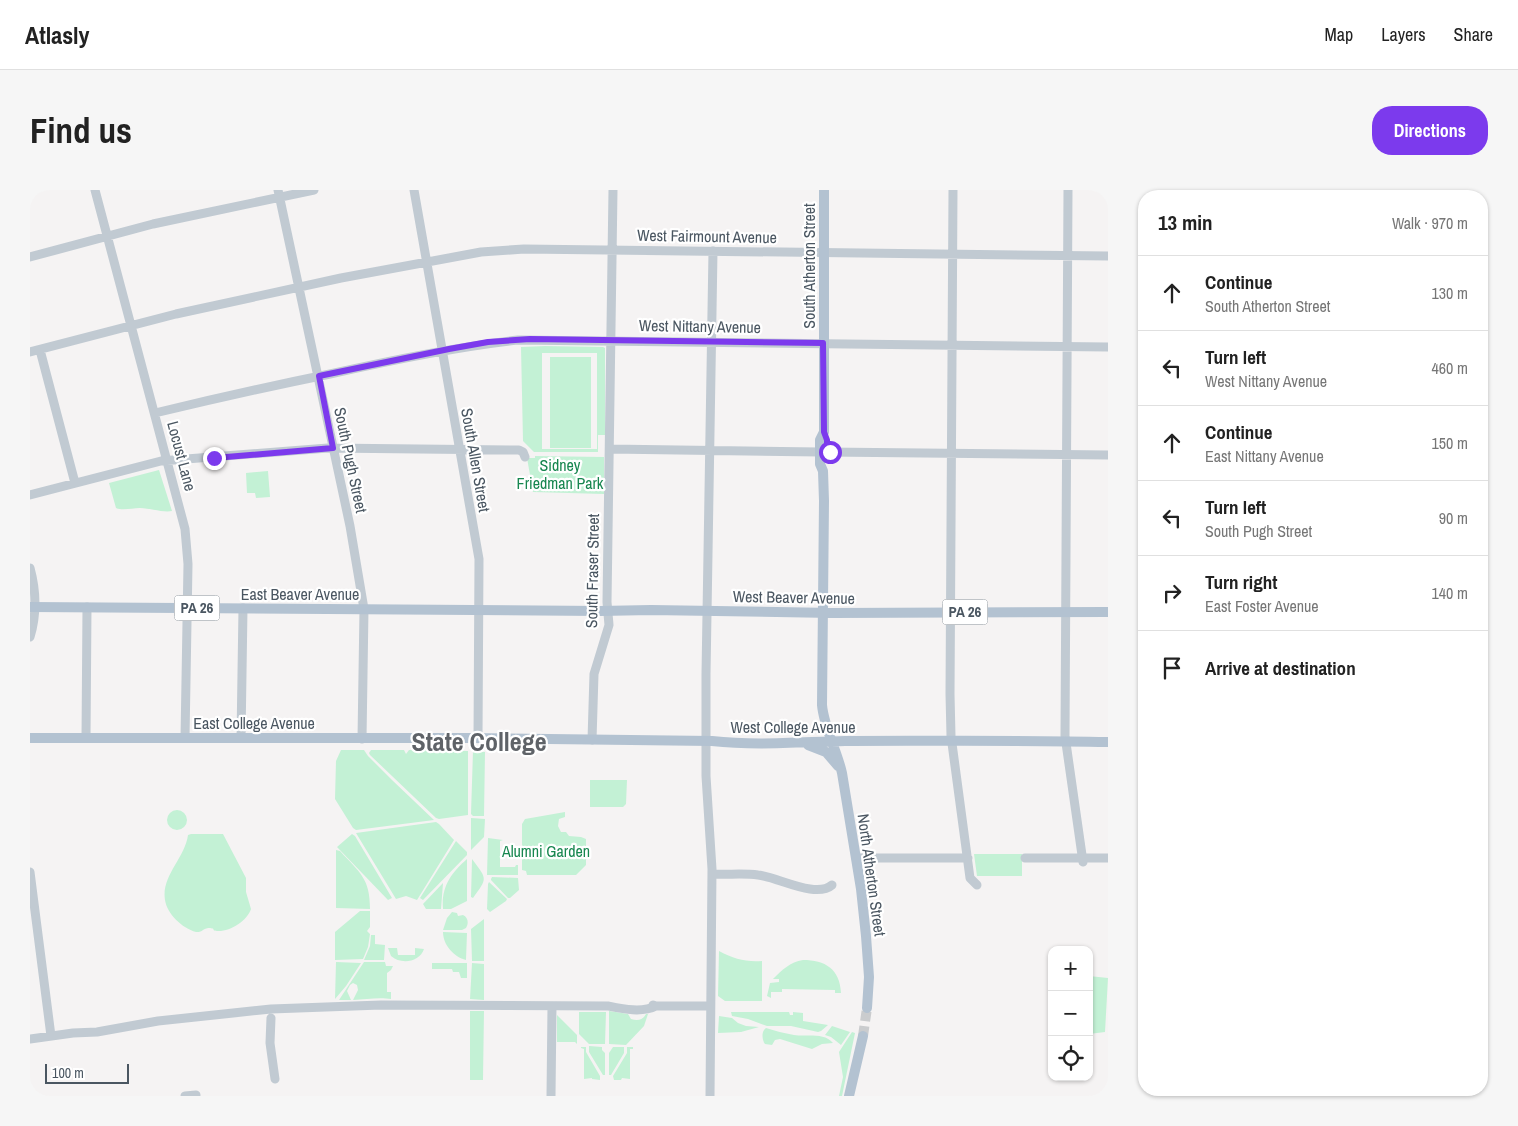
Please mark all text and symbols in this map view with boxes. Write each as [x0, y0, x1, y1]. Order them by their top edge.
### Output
text: Atlasly [25, 19, 90, 51]
text: Map [1325, 22, 1353, 47]
text: Layers [1381, 22, 1426, 47]
text: Share [1454, 22, 1493, 47]
button: Directions [1372, 106, 1488, 155]
text: Find us [30, 107, 132, 154]
street label: South Atherton Street [798, 203, 820, 329]
text: 13 min [1158, 208, 1213, 237]
text: Walk · 970 m [1392, 212, 1468, 234]
street label: West Fairmount Avenue [637, 224, 777, 248]
text: Continue [1205, 269, 1273, 295]
icon: ahead [1158, 279, 1186, 307]
text: 130 m [1432, 282, 1468, 304]
text: South Atherton Street [1205, 295, 1330, 317]
street label: West Nittany Avenue [639, 314, 761, 338]
text: Turn left [1205, 344, 1266, 370]
icon: left [1158, 354, 1186, 382]
text: 460 m [1432, 357, 1468, 379]
text: West Nittany Avenue [1205, 370, 1327, 392]
street label: South Pugh Street [329, 405, 373, 515]
street label: South Allen Street [456, 406, 496, 514]
street label: Locust Lane [162, 419, 202, 493]
text: Continue [1205, 419, 1273, 445]
icon: ahead [1158, 429, 1186, 457]
text: 150 m [1432, 432, 1468, 454]
route start [819, 441, 842, 464]
text: East Nittany Avenue [1205, 445, 1324, 467]
route end [203, 447, 226, 470]
park label: Sidney Friedman Park [517, 454, 604, 494]
text: Turn left [1205, 494, 1266, 520]
icon: left [1158, 504, 1186, 532]
text: 90 m [1439, 507, 1468, 529]
street label: South Fraser Street [580, 513, 604, 628]
text: South Pugh Street [1205, 520, 1312, 542]
text: Turn right [1205, 569, 1277, 595]
icon: right [1158, 579, 1186, 607]
text: 140 m [1432, 582, 1468, 604]
street label: East Beaver Avenue [241, 583, 359, 605]
street label: West Beaver Avenue [733, 585, 855, 609]
text: East Foster Avenue [1205, 595, 1319, 617]
road number: PA 26 [174, 596, 220, 620]
road number: PA 26 [942, 600, 988, 624]
icon: arrive [1158, 654, 1186, 682]
text: Arrive at destination [1205, 655, 1356, 681]
street label: East College Avenue [193, 712, 315, 734]
street label: West College Avenue [731, 716, 856, 738]
district label: State College [411, 724, 547, 759]
street label: North Atherton Street [853, 812, 892, 938]
park label: Alumni Garden [501, 840, 590, 862]
map controls [1048, 946, 1093, 1081]
button: + [1048, 946, 1093, 991]
button: − [1048, 991, 1093, 1036]
button: locate [1048, 1036, 1093, 1081]
scale bar [45, 1061, 129, 1084]
text: 100 m [52, 1064, 84, 1082]

